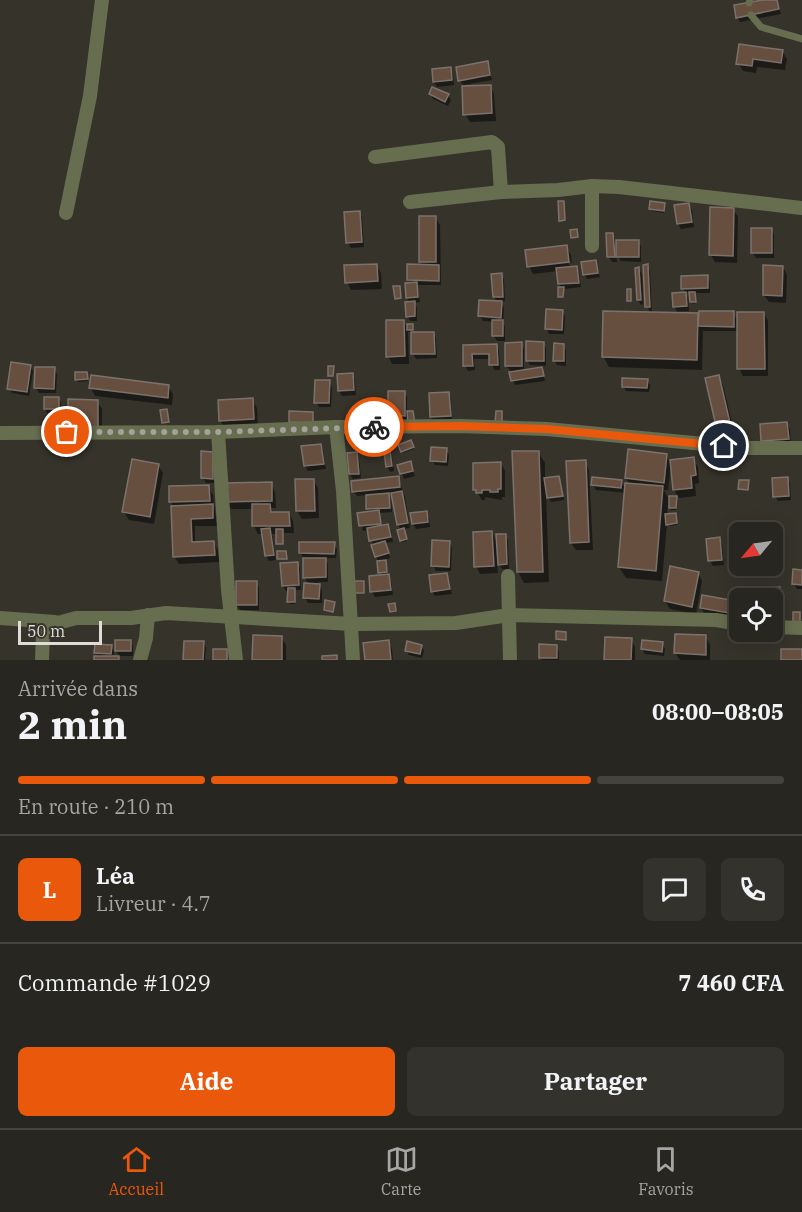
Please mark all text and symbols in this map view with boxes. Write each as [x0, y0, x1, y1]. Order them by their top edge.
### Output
courier [344, 397, 404, 457]
pin [41, 406, 92, 457]
icon: bike [358, 411, 391, 444]
icon: bag [50, 415, 83, 448]
pin [698, 420, 749, 471]
icon: home [707, 429, 740, 462]
north arrow [729, 522, 783, 576]
map controls [729, 522, 783, 642]
button: locate [729, 588, 783, 642]
scale bar [18, 618, 102, 646]
text: 50 m [27, 621, 65, 641]
text: Arrivée dans [18, 675, 138, 702]
text: 08:00–08:05 [652, 697, 784, 726]
text: 2 min [18, 699, 127, 750]
text: En route · 210 m [18, 793, 174, 820]
button: chat [643, 858, 706, 921]
button: phone [721, 858, 784, 921]
text: Léa [96, 861, 135, 890]
text: L [43, 875, 56, 904]
text: Livreur · 4.7 [96, 890, 211, 917]
text: Commande #1029 [18, 968, 211, 997]
text: 7 460 CFA [678, 968, 784, 997]
button: Aide [18, 1047, 395, 1116]
button: Partager [407, 1047, 784, 1116]
tab: Accueil [108, 1143, 164, 1199]
tab: Carte [381, 1143, 421, 1199]
tab: Favoris [638, 1143, 694, 1199]

